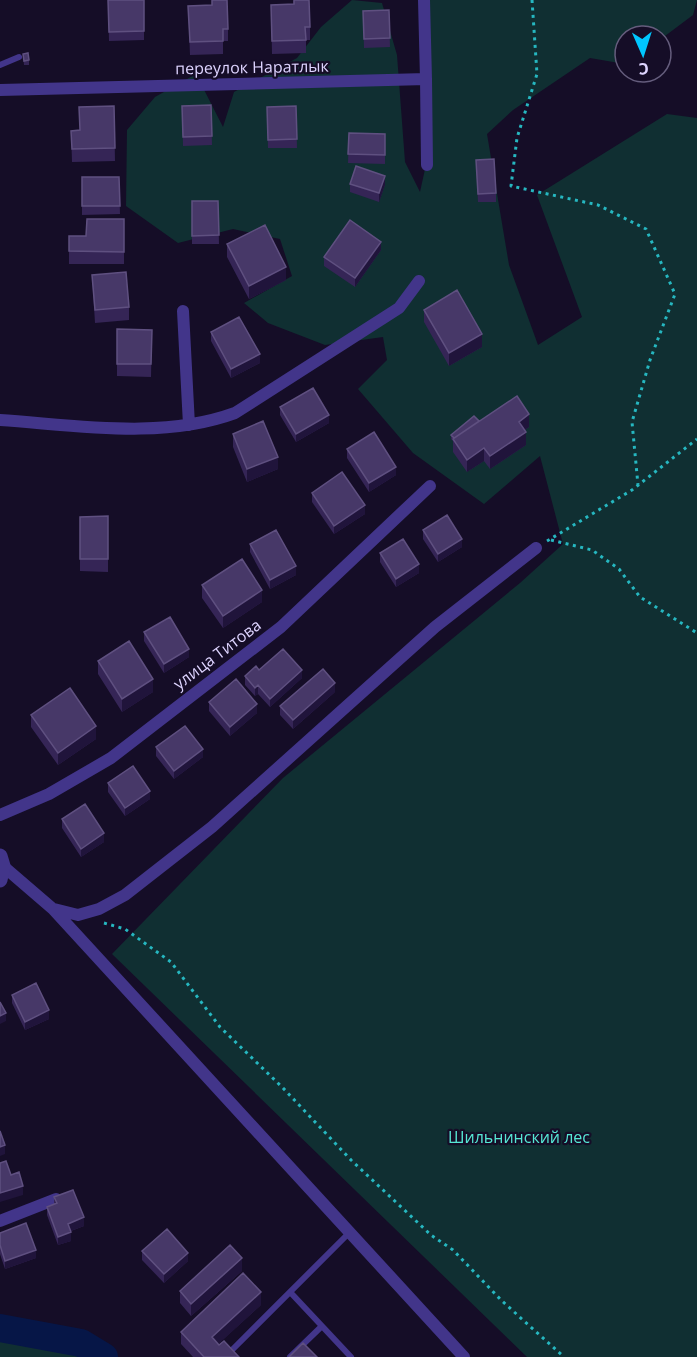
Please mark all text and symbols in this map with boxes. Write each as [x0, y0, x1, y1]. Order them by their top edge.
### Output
north arrow [613, 24, 673, 84]
street label: переулок Наратлык [175, 55, 330, 79]
text: С [638, 58, 649, 80]
street label: улица Титова [169, 614, 265, 694]
park label: Шильнинский лес [448, 1126, 590, 1148]

